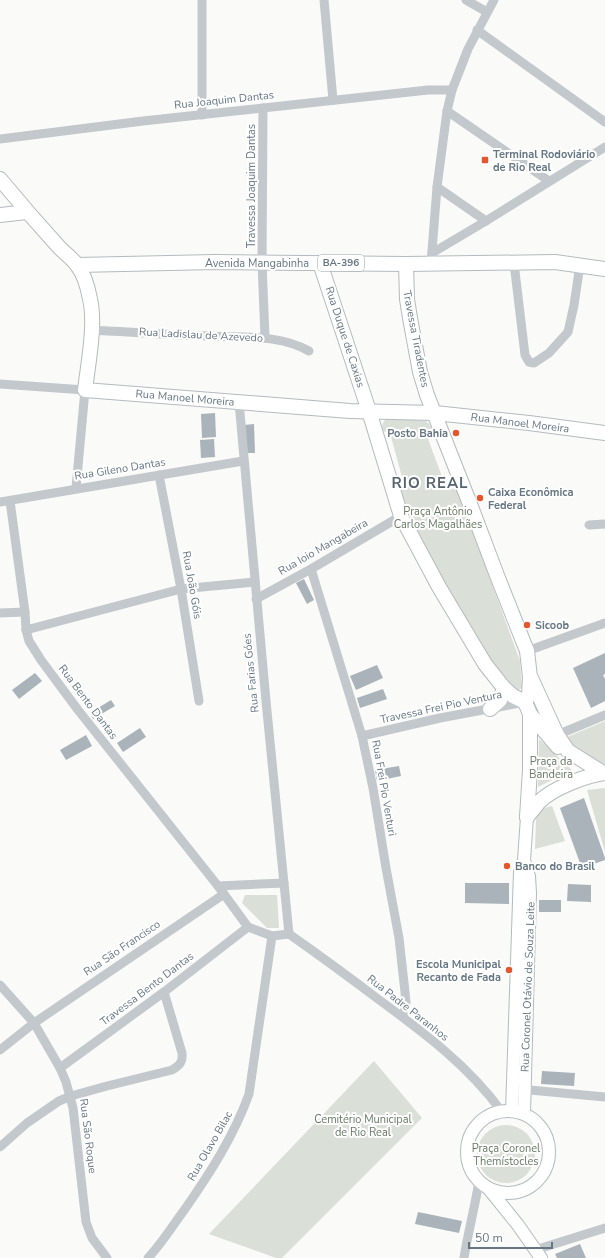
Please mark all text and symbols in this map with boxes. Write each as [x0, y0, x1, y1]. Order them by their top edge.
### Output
street label: Rua Joaquim Dantas [173, 87, 275, 113]
street label: Travessa Joaquim Dantas [244, 124, 259, 248]
place label: Terminal Rodoviário de Rio Real [493, 147, 595, 175]
marker: Terminal Rodoviário de Rio Real [480, 155, 490, 165]
road number: BA-396 [318, 255, 364, 271]
street label: Avenida Mangabinha [205, 256, 309, 271]
street label: Rua Duque de Caxias [322, 285, 368, 389]
street label: Travessa Tiradentes [399, 289, 433, 389]
street label: Rua Ladislau de Azevedo [139, 324, 263, 346]
street label: Rua Manoel Moreira [135, 386, 235, 410]
street label: Rua Manoel Moreira [470, 410, 570, 437]
place label: Posto Bahia [387, 426, 448, 441]
marker: Posto Bahia [451, 428, 461, 438]
street label: Rua Gileno Dantas [73, 454, 167, 484]
district label: RIO REAL [392, 473, 468, 493]
place label: Caixa Econômica Federal [488, 485, 573, 513]
marker: Caixa Econômica Federal [475, 493, 485, 503]
park label: Praça Antônio Carlos Magalhães [394, 504, 482, 532]
street label: Rua Ioio Mangabeira [276, 515, 371, 579]
street label: Rua João Góis [179, 550, 205, 620]
place label: Sicoob [535, 618, 569, 633]
marker: Sicoob [522, 620, 532, 630]
street label: Rua Farias Góes [239, 633, 263, 713]
street label: Rua Bento Dantas [55, 662, 121, 742]
street label: Travessa Frei Pio Ventura [379, 687, 504, 727]
street label: Rua Frei Pio Venturi [368, 739, 400, 837]
park label: Praça da Bandeira [529, 754, 573, 782]
place label: Banco do Brasil [515, 859, 595, 874]
marker: Banco do Brasil [502, 861, 512, 871]
street label: Rua Coronel Otávio de Souza Leite [518, 901, 538, 1072]
street label: Rua São Francisco [81, 917, 163, 979]
street label: Travessa Bento Dantas [97, 949, 197, 1029]
place label: Escola Municipal Recanto de Fada [416, 957, 501, 985]
marker: Escola Municipal Recanto de Fada [504, 965, 514, 975]
street label: Rua Padre Paranhos [364, 971, 452, 1045]
street label: Rua São Roque [76, 1098, 100, 1175]
street label: Rua Olavo Bilac [184, 1108, 236, 1184]
park label: Cemitério Municipal de Rio Real [314, 1112, 412, 1140]
park label: Praça Coronel Themístocles [472, 1141, 541, 1169]
scale bar [469, 1224, 552, 1250]
text: 50 m [475, 1230, 503, 1246]

